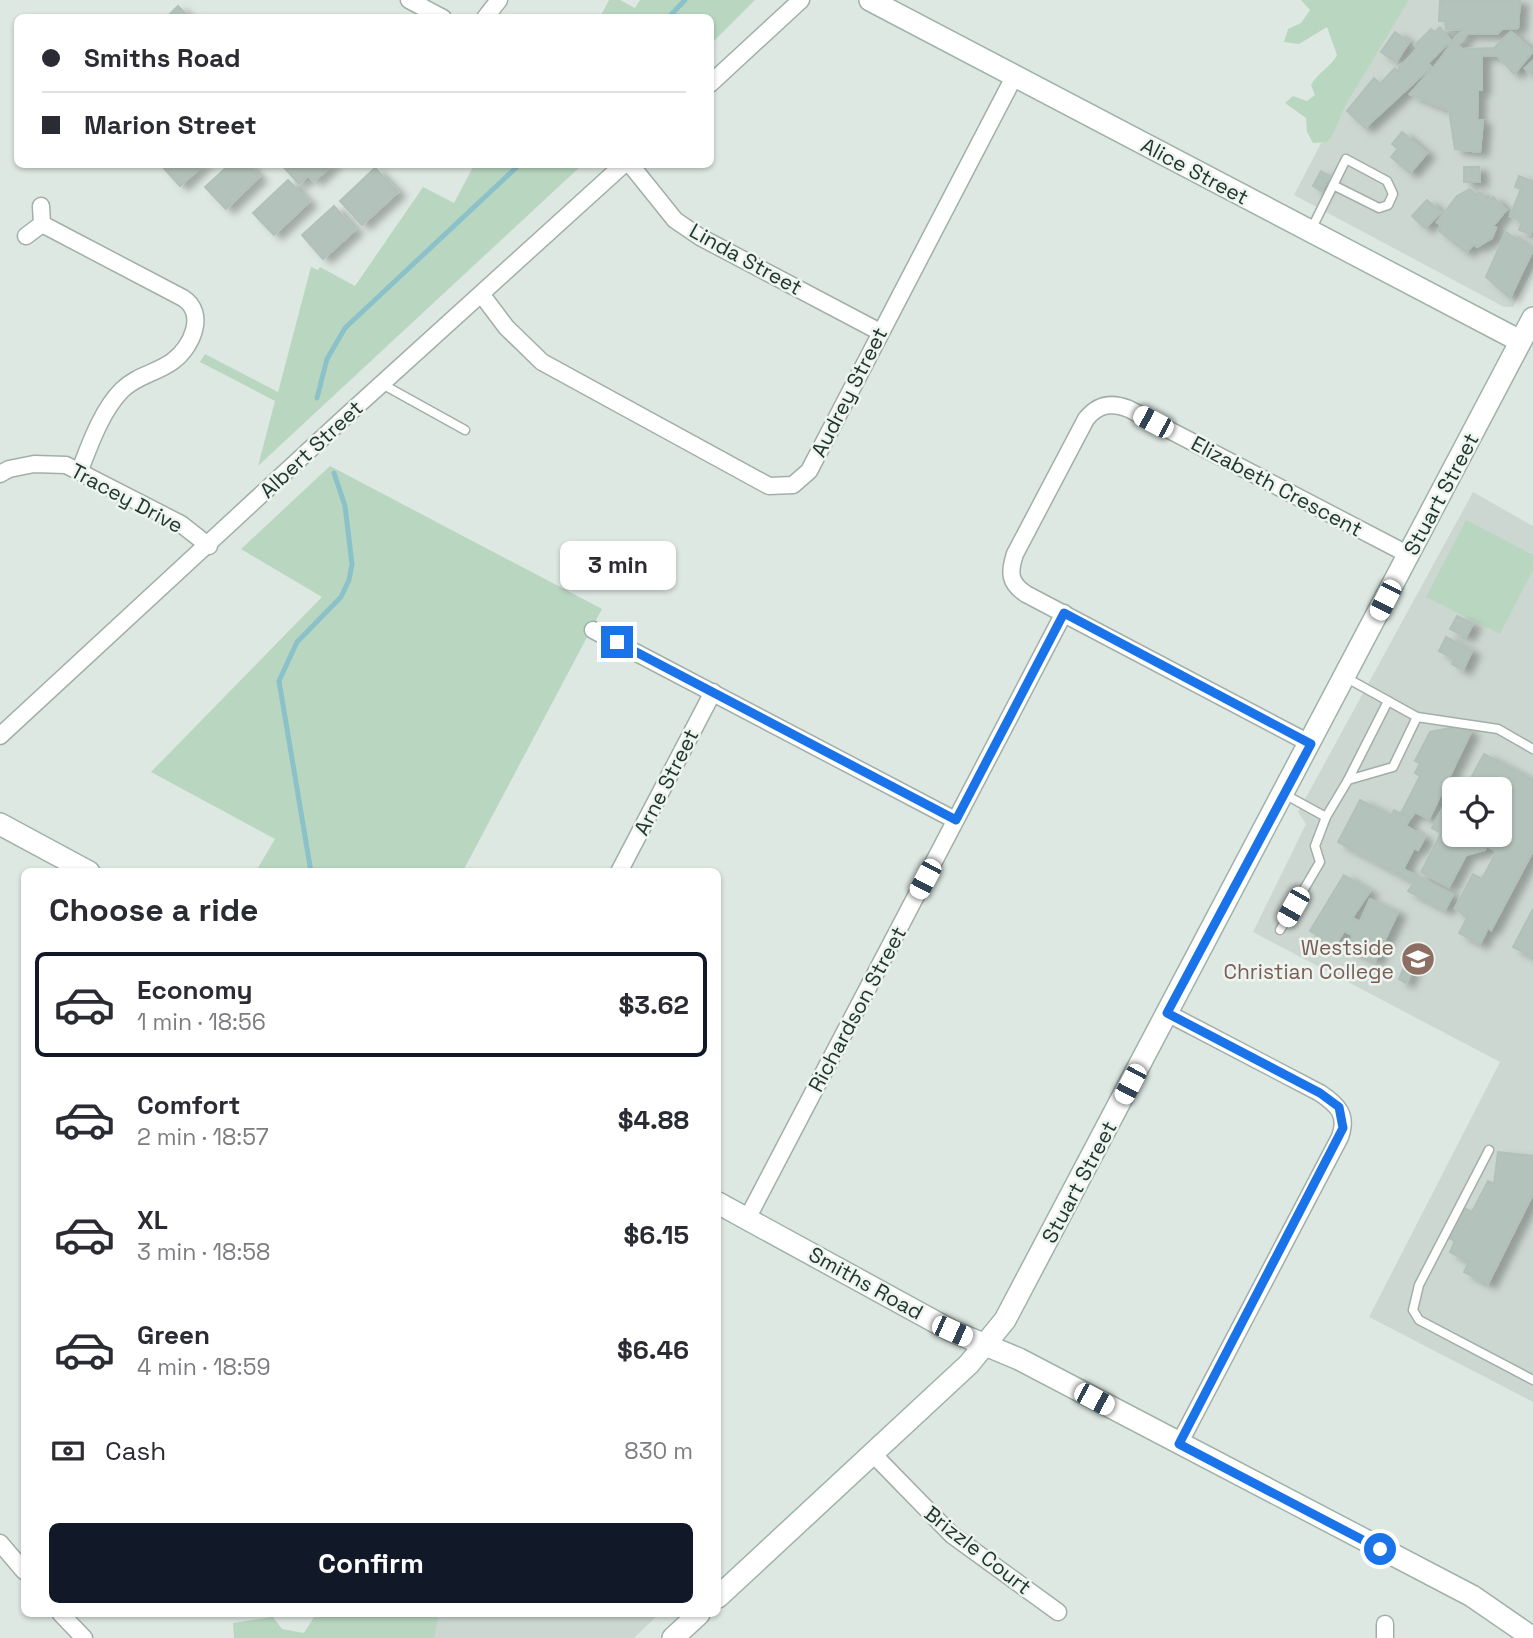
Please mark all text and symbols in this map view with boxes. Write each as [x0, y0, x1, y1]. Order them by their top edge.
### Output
text: Smiths Road [84, 41, 241, 75]
text: Marion Street [84, 108, 257, 142]
street label: Alice Street [1137, 131, 1253, 211]
street label: Linda Street [685, 217, 807, 301]
street label: Audrey Street [805, 323, 893, 461]
street label: Albert Street [254, 394, 368, 504]
car [1130, 403, 1177, 441]
street label: Stuart Street [1397, 428, 1485, 560]
street label: Elizabeth Crescent [1187, 429, 1367, 543]
street label: Tracey Drive [66, 457, 188, 539]
callout: 3 min [559, 540, 675, 590]
text: 3 min [588, 550, 648, 580]
car [1367, 577, 1404, 623]
route end [601, 626, 633, 658]
street label: Arne Street [628, 724, 704, 840]
map controls [1442, 777, 1512, 847]
button: locate [1442, 777, 1512, 847]
car [906, 856, 945, 902]
car [1274, 884, 1313, 930]
text: Choose a ride [49, 890, 259, 930]
street label: Richardson Street [802, 922, 912, 1096]
place label: Westside Christian College [1224, 934, 1394, 985]
school or university icon: Westside Christian College [1399, 940, 1437, 978]
icon: car [53, 973, 116, 1036]
text: Economy [137, 973, 253, 1007]
text: $3.62 [619, 988, 689, 1022]
text: 1 min · 18:56 [137, 1007, 266, 1037]
car [1111, 1061, 1150, 1107]
icon: car [53, 1088, 116, 1151]
text: Comfort [137, 1088, 240, 1122]
text: $4.88 [618, 1103, 689, 1137]
street label: Stuart Street [1035, 1116, 1123, 1248]
text: 2 min · 18:57 [137, 1122, 269, 1152]
icon: car [53, 1203, 116, 1266]
text: XL [137, 1203, 168, 1237]
text: $6.15 [623, 1218, 689, 1252]
text: 3 min · 18:58 [137, 1237, 270, 1267]
street label: Smiths Road [804, 1240, 928, 1326]
car [929, 1313, 976, 1349]
icon: car [53, 1318, 116, 1381]
text: Green [137, 1318, 210, 1352]
text: $6.46 [617, 1333, 689, 1367]
text: 4 min · 18:59 [137, 1352, 271, 1382]
car [1071, 1380, 1118, 1418]
icon: cash [49, 1432, 87, 1470]
text: Cash [105, 1434, 166, 1468]
text: 830 m [624, 1436, 693, 1466]
street label: Brizzle Court [919, 1500, 1037, 1600]
button: Confirm [49, 1523, 693, 1603]
route start [1364, 1533, 1396, 1565]

